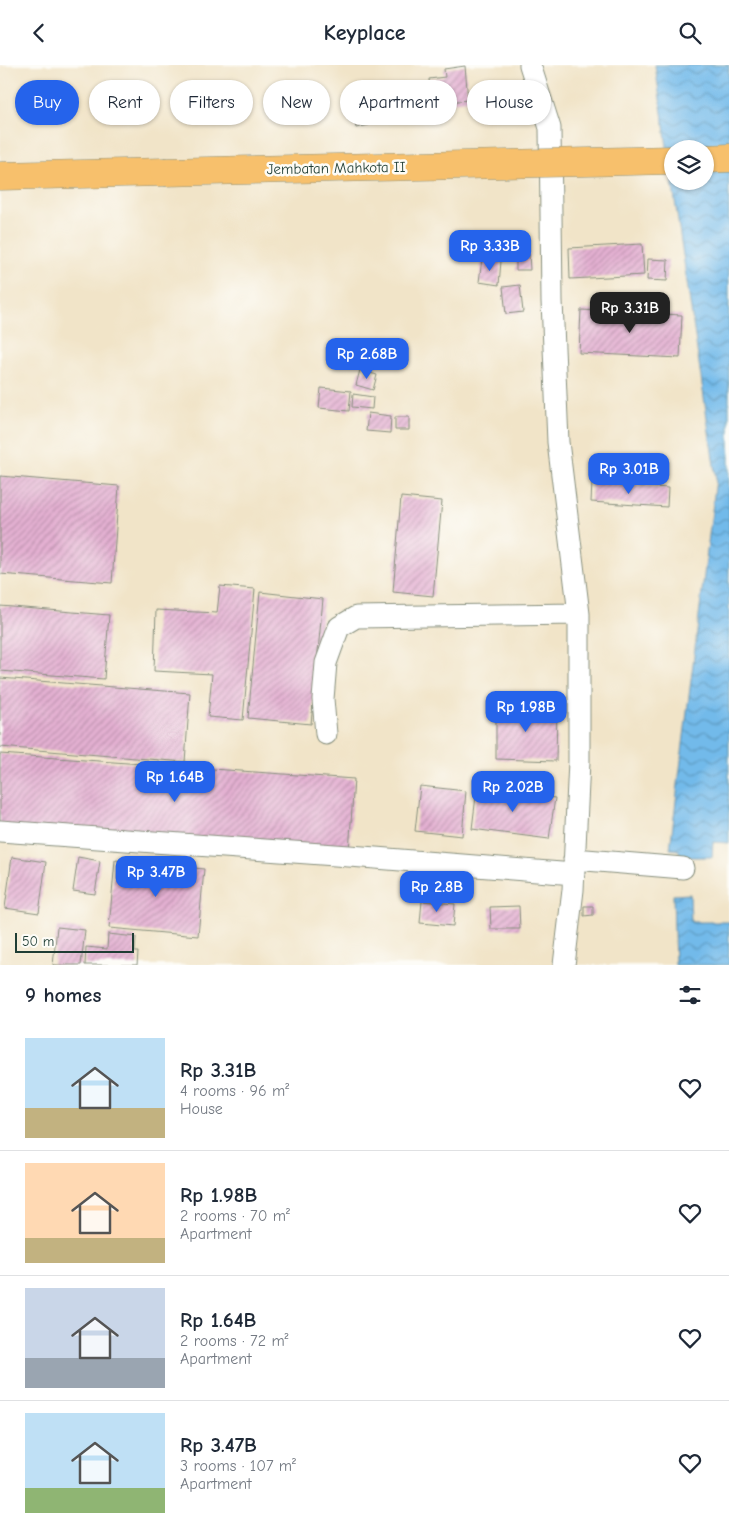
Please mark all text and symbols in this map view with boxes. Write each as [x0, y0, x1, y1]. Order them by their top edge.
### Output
icon: back [25, 19, 53, 47]
icon: search [676, 19, 704, 47]
text: Keyplace [323, 20, 406, 46]
chip: Buy [15, 80, 79, 125]
chip: Rent [89, 80, 160, 125]
chip: Filters [170, 80, 253, 125]
chip: New [263, 80, 330, 125]
chip: Apartment [340, 80, 457, 125]
chip: House [467, 80, 551, 125]
map controls [664, 140, 714, 190]
button: layers [664, 140, 714, 190]
street label: Jembatan Mahkota II [266, 158, 406, 178]
pin: Rp 3.33B [438, 229, 542, 272]
text: Rp 3.33B [460, 237, 520, 255]
pin: Rp 3.31B [578, 291, 682, 334]
text: Rp 3.31B [601, 299, 659, 317]
pin: Rp 2.68B [315, 337, 419, 380]
text: Rp 2.68B [337, 345, 397, 363]
pin: Rp 3.01B [577, 453, 681, 495]
text: Rp 3.01B [599, 460, 659, 478]
pin: Rp 1.98B [474, 691, 578, 733]
text: Rp 1.98B [497, 698, 555, 716]
pin: Rp 1.64B [123, 761, 227, 803]
text: Rp 1.64B [146, 768, 204, 786]
pin: Rp 2.02B [461, 771, 565, 813]
text: Rp 2.02B [482, 778, 544, 796]
pin: Rp 3.47B [104, 855, 208, 898]
text: Rp 3.47B [127, 863, 185, 881]
pin: Rp 2.8B [391, 871, 483, 913]
text: Rp 2.8B [411, 878, 463, 896]
scale bar [15, 930, 134, 953]
text: 50 m [22, 933, 54, 950]
icon: filters [676, 981, 704, 1009]
text: 9 homes [25, 983, 101, 1007]
icon: home [65, 1058, 125, 1118]
text: Rp 3.31B [180, 1058, 256, 1082]
icon: heart [676, 1074, 704, 1102]
text: 4 rooms · 96 m² [180, 1082, 289, 1100]
text: House [180, 1100, 223, 1118]
icon: home [65, 1183, 125, 1243]
text: Rp 1.98B [180, 1183, 257, 1207]
icon: heart [676, 1199, 704, 1227]
text: 2 rooms · 70 m² [180, 1207, 290, 1225]
text: Apartment [180, 1225, 252, 1243]
icon: home [65, 1308, 125, 1368]
text: Rp 1.64B [180, 1308, 256, 1332]
icon: heart [676, 1324, 704, 1352]
text: 2 rooms · 72 m² [180, 1332, 289, 1350]
text: Apartment [180, 1350, 252, 1368]
icon: home [65, 1433, 125, 1493]
text: Rp 3.47B [180, 1433, 257, 1457]
icon: heart [676, 1449, 704, 1477]
text: 3 rooms · 107 m² [180, 1457, 296, 1475]
text: Apartment [180, 1475, 252, 1493]

